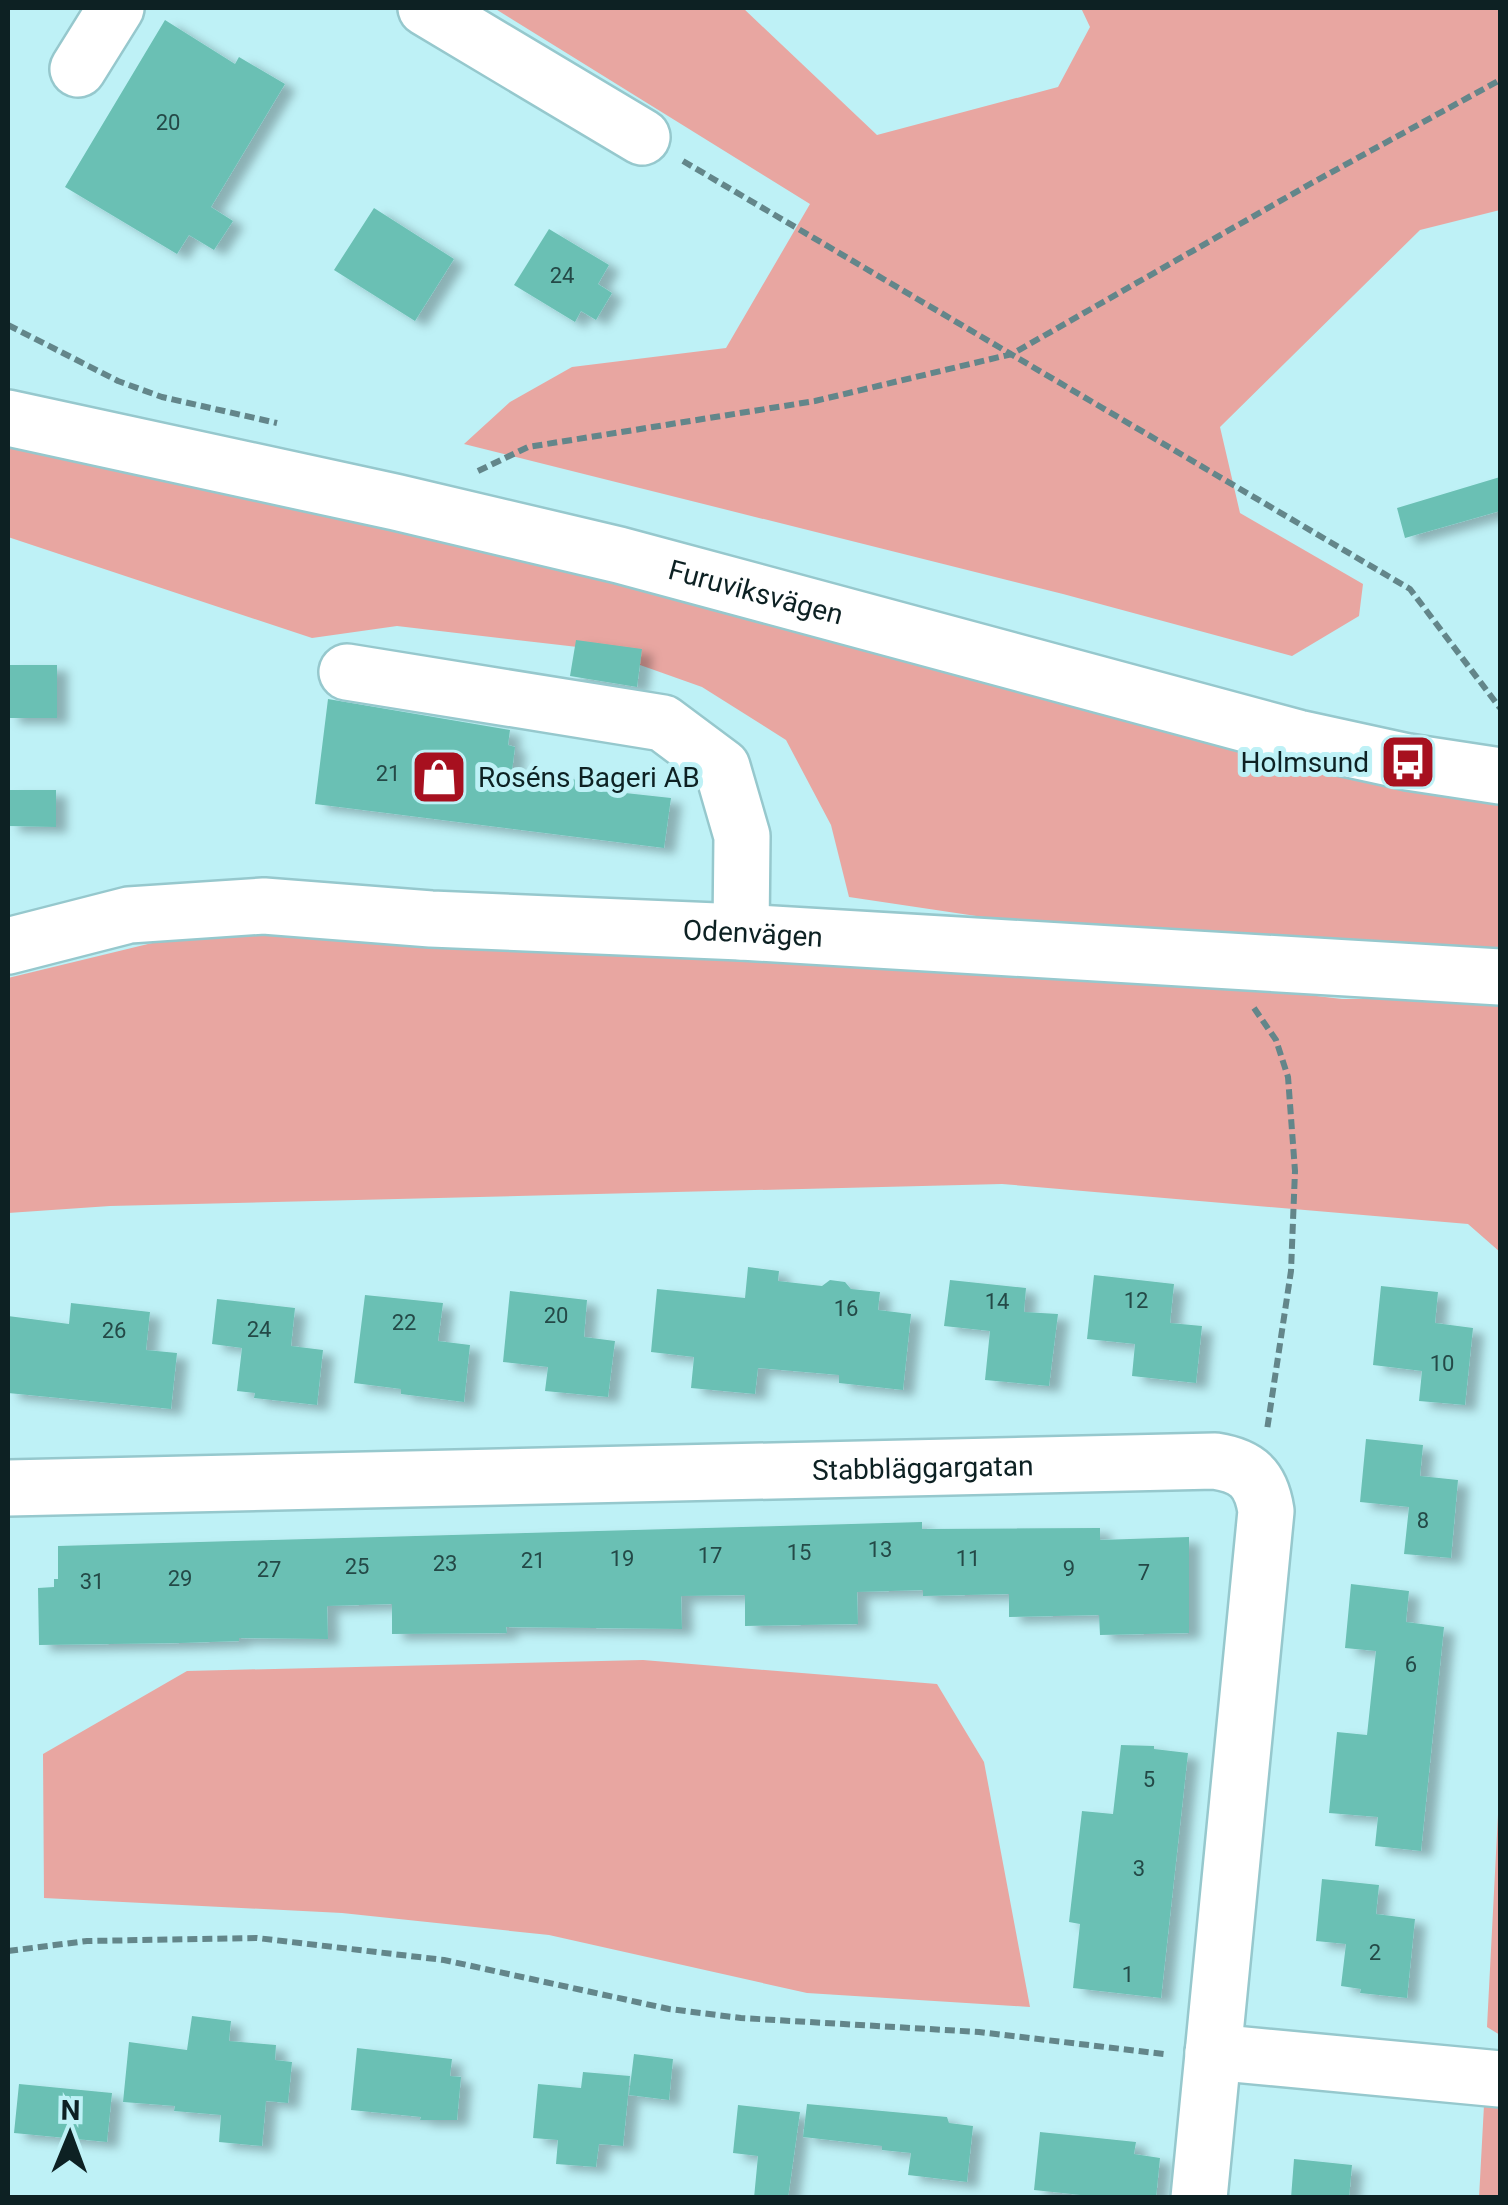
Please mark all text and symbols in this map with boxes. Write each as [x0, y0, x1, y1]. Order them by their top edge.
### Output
house number: 20 [156, 110, 180, 135]
house number: 24 [550, 263, 574, 288]
street label: Furuviksvägen [665, 553, 847, 632]
bus stop icon: Holmsund [1378, 732, 1438, 792]
place label: Holmsund [1241, 746, 1369, 779]
shop icon: Roséns Bageri AB [409, 747, 469, 807]
house number: 21 [376, 761, 400, 786]
place label: Roséns Bageri AB [478, 761, 700, 794]
street label: Odenvägen [682, 914, 824, 954]
house number: 12 [1124, 1288, 1148, 1313]
house number: 14 [985, 1289, 1009, 1314]
house number: 16 [834, 1296, 858, 1321]
house number: 20 [544, 1303, 568, 1328]
house number: 22 [392, 1310, 416, 1335]
house number: 24 [247, 1317, 271, 1342]
house number: 26 [102, 1318, 126, 1343]
house number: 10 [1430, 1351, 1454, 1376]
street label: Stabbläggargatan [812, 1449, 1034, 1487]
house number: 8 [1417, 1508, 1429, 1533]
house number: 13 [868, 1537, 892, 1562]
house number: 15 [787, 1540, 811, 1565]
house number: 17 [698, 1543, 722, 1568]
house number: 19 [610, 1546, 634, 1571]
house number: 11 [956, 1546, 980, 1571]
house number: 21 [521, 1548, 545, 1573]
house number: 23 [433, 1551, 457, 1576]
house number: 25 [345, 1554, 369, 1579]
house number: 9 [1063, 1556, 1075, 1581]
house number: 27 [257, 1557, 281, 1582]
house number: 7 [1138, 1560, 1150, 1585]
house number: 29 [168, 1566, 192, 1591]
house number: 31 [80, 1569, 104, 1594]
house number: 6 [1405, 1652, 1417, 1677]
house number: 5 [1143, 1767, 1155, 1792]
house number: 3 [1133, 1856, 1145, 1881]
house number: 2 [1369, 1940, 1381, 1965]
house number: 1 [1122, 1962, 1134, 1987]
north arrow [20, 2085, 120, 2185]
text: N [60, 2094, 81, 2127]

